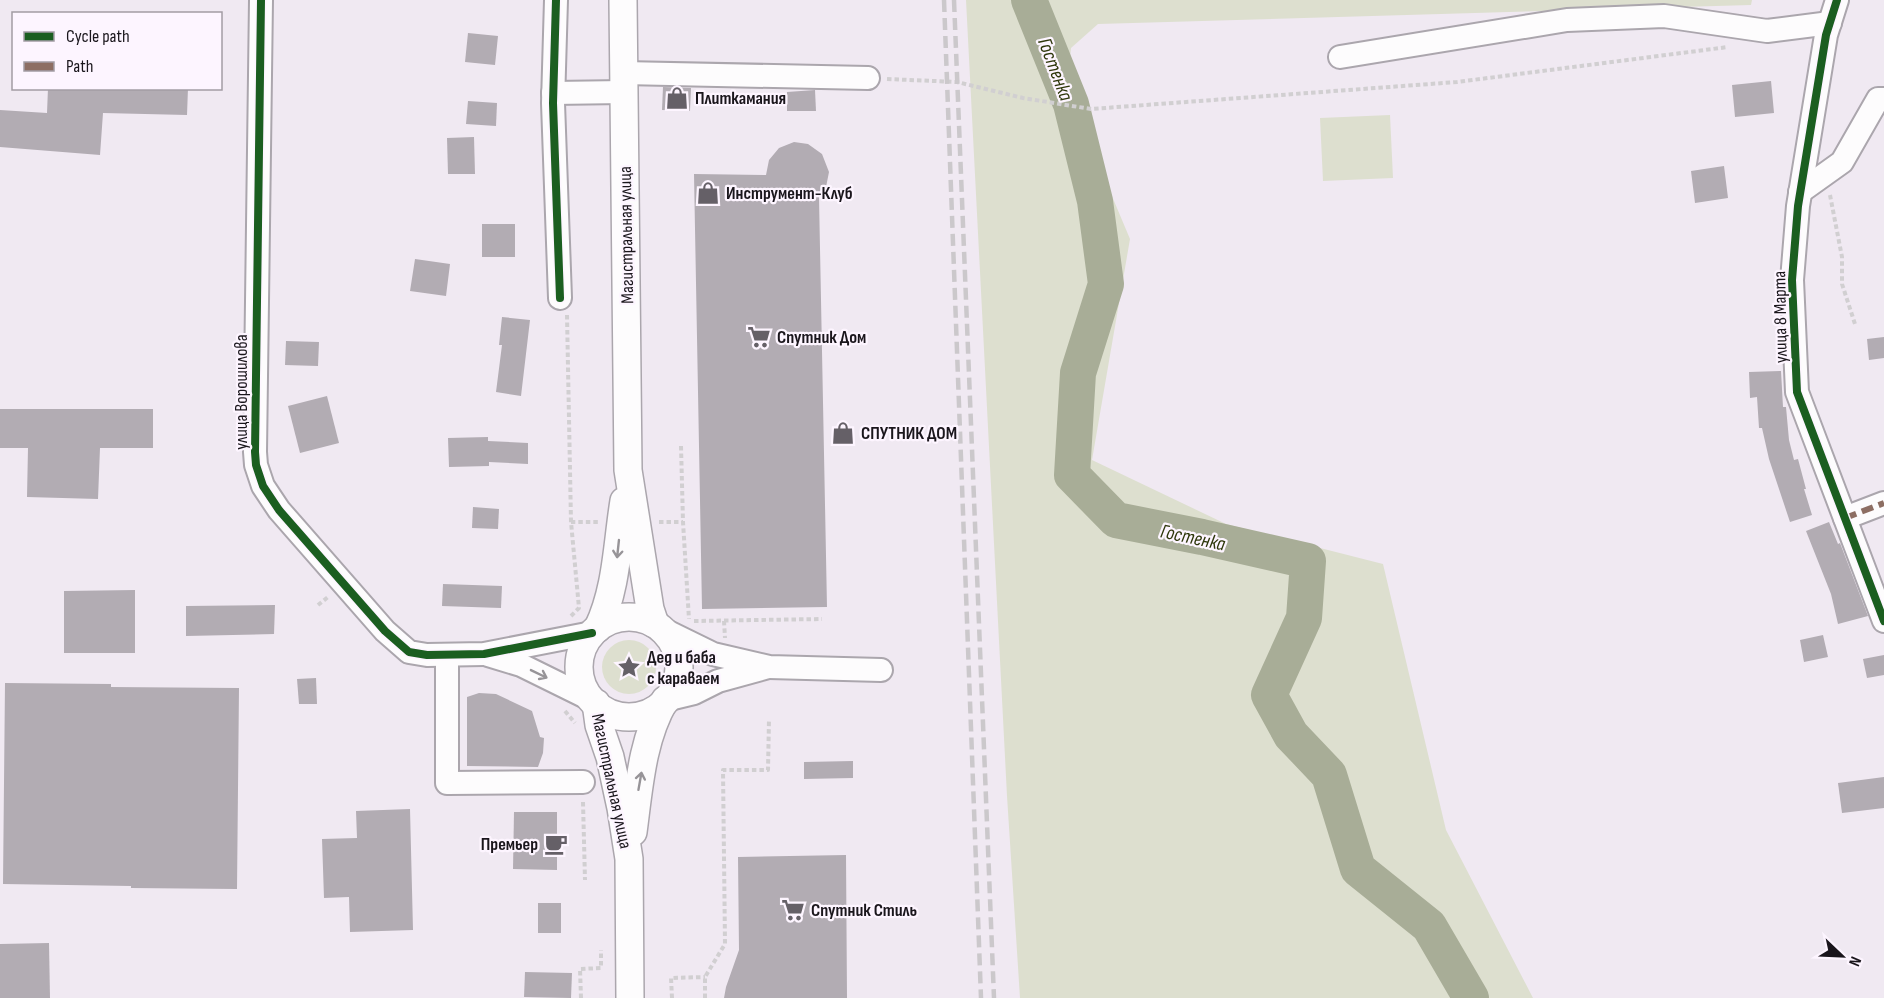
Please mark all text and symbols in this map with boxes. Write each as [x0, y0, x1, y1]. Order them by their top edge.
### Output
legend [12, 12, 222, 90]
text: Cycle path [66, 26, 130, 47]
water label: Гостенка [1032, 34, 1078, 104]
text: Path [66, 56, 94, 77]
shop icon: Плиткамания [664, 85, 690, 111]
place label: Плиткамания [695, 88, 786, 109]
street label: Магистральная улица [615, 166, 638, 304]
shop icon: Инструмент-Клуб [695, 180, 721, 206]
place label: Инструмент-Клуб [726, 183, 853, 204]
street label: улица 8 Марта [1769, 271, 1792, 363]
supermarket icon: Спутник Дом [746, 324, 772, 350]
place label: Спутник Дом [777, 327, 866, 348]
street label: улица Ворошилова [231, 334, 252, 450]
shop icon: СПУТНИК ДОМ [830, 420, 856, 446]
place label: СПУТНИК ДОМ [861, 423, 957, 444]
water label: Гостенка [1158, 519, 1227, 557]
one-way arrow [612, 539, 623, 559]
place label: Дед и баба с караваем [647, 647, 720, 689]
place icon: Дед и баба с караваем [616, 654, 642, 680]
one-way arrow [530, 668, 548, 680]
street label: Магистральная улица [587, 712, 636, 851]
one-way arrow [635, 771, 646, 791]
cafe icon: Премьер [543, 831, 569, 857]
place label: Премьер [481, 834, 538, 855]
supermarket icon: Спутник Стиль [780, 897, 806, 923]
place label: Спутник Стиль [811, 900, 917, 921]
north arrow [1812, 926, 1872, 986]
text: N [1844, 954, 1865, 969]

